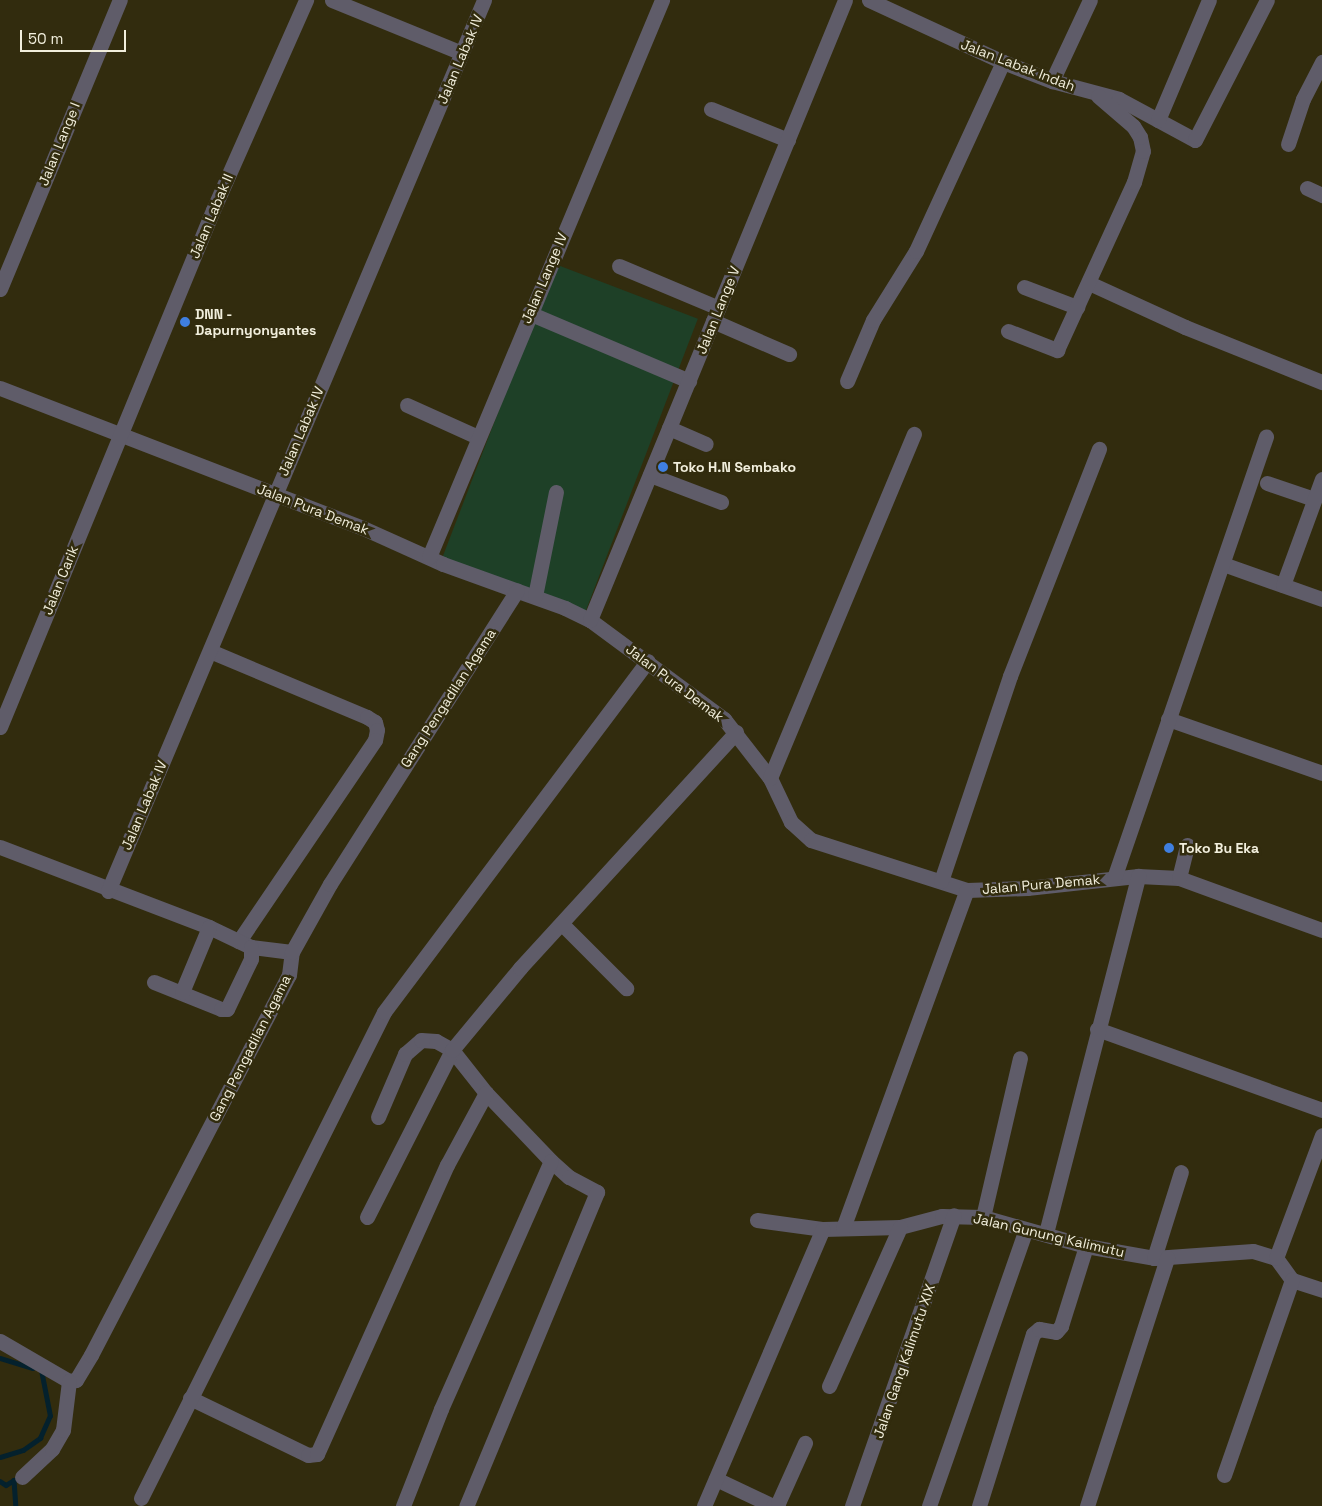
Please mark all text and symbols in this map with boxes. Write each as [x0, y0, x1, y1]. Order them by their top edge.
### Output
street label: Jalan Labak IV [434, 12, 486, 106]
scale bar [22, 20, 129, 52]
text: 50 m [28, 29, 63, 48]
street label: Jalan Labak Indah [958, 35, 1078, 95]
street label: Jalan Lange I [35, 100, 83, 188]
street label: Jalan Labak II [186, 171, 236, 261]
street label: Jalan Lange IV [517, 230, 571, 326]
street label: Jalan Lange V [693, 264, 743, 356]
place label: DNN - Dapurnyonyantes [195, 306, 316, 338]
marker: DNN - Dapurnyonyantes [179, 316, 191, 328]
street label: Jalan Labak IV [275, 384, 327, 478]
place label: Toko H.N Sembako [673, 459, 796, 475]
marker: Toko H.N Sembako [657, 461, 669, 473]
street label: Jalan Pura Demak [255, 480, 371, 538]
street label: Jalan Carik [39, 543, 81, 617]
street label: Gang Pengadilan Agama [397, 625, 499, 771]
street label: Jalan Pura Demak [623, 641, 727, 725]
street label: Jalan Labak IV [118, 758, 170, 852]
place label: Toko Bu Eka [1179, 840, 1259, 856]
marker: Toko Bu Eka [1163, 842, 1175, 854]
street label: Jalan Pura Demak [981, 870, 1101, 898]
street label: Gang Pengadilan Agama [206, 972, 294, 1124]
street label: Jalan Gunung Kalimutu [972, 1209, 1126, 1261]
street label: Jalan Gang Kalimutu XIX [870, 1282, 938, 1440]

